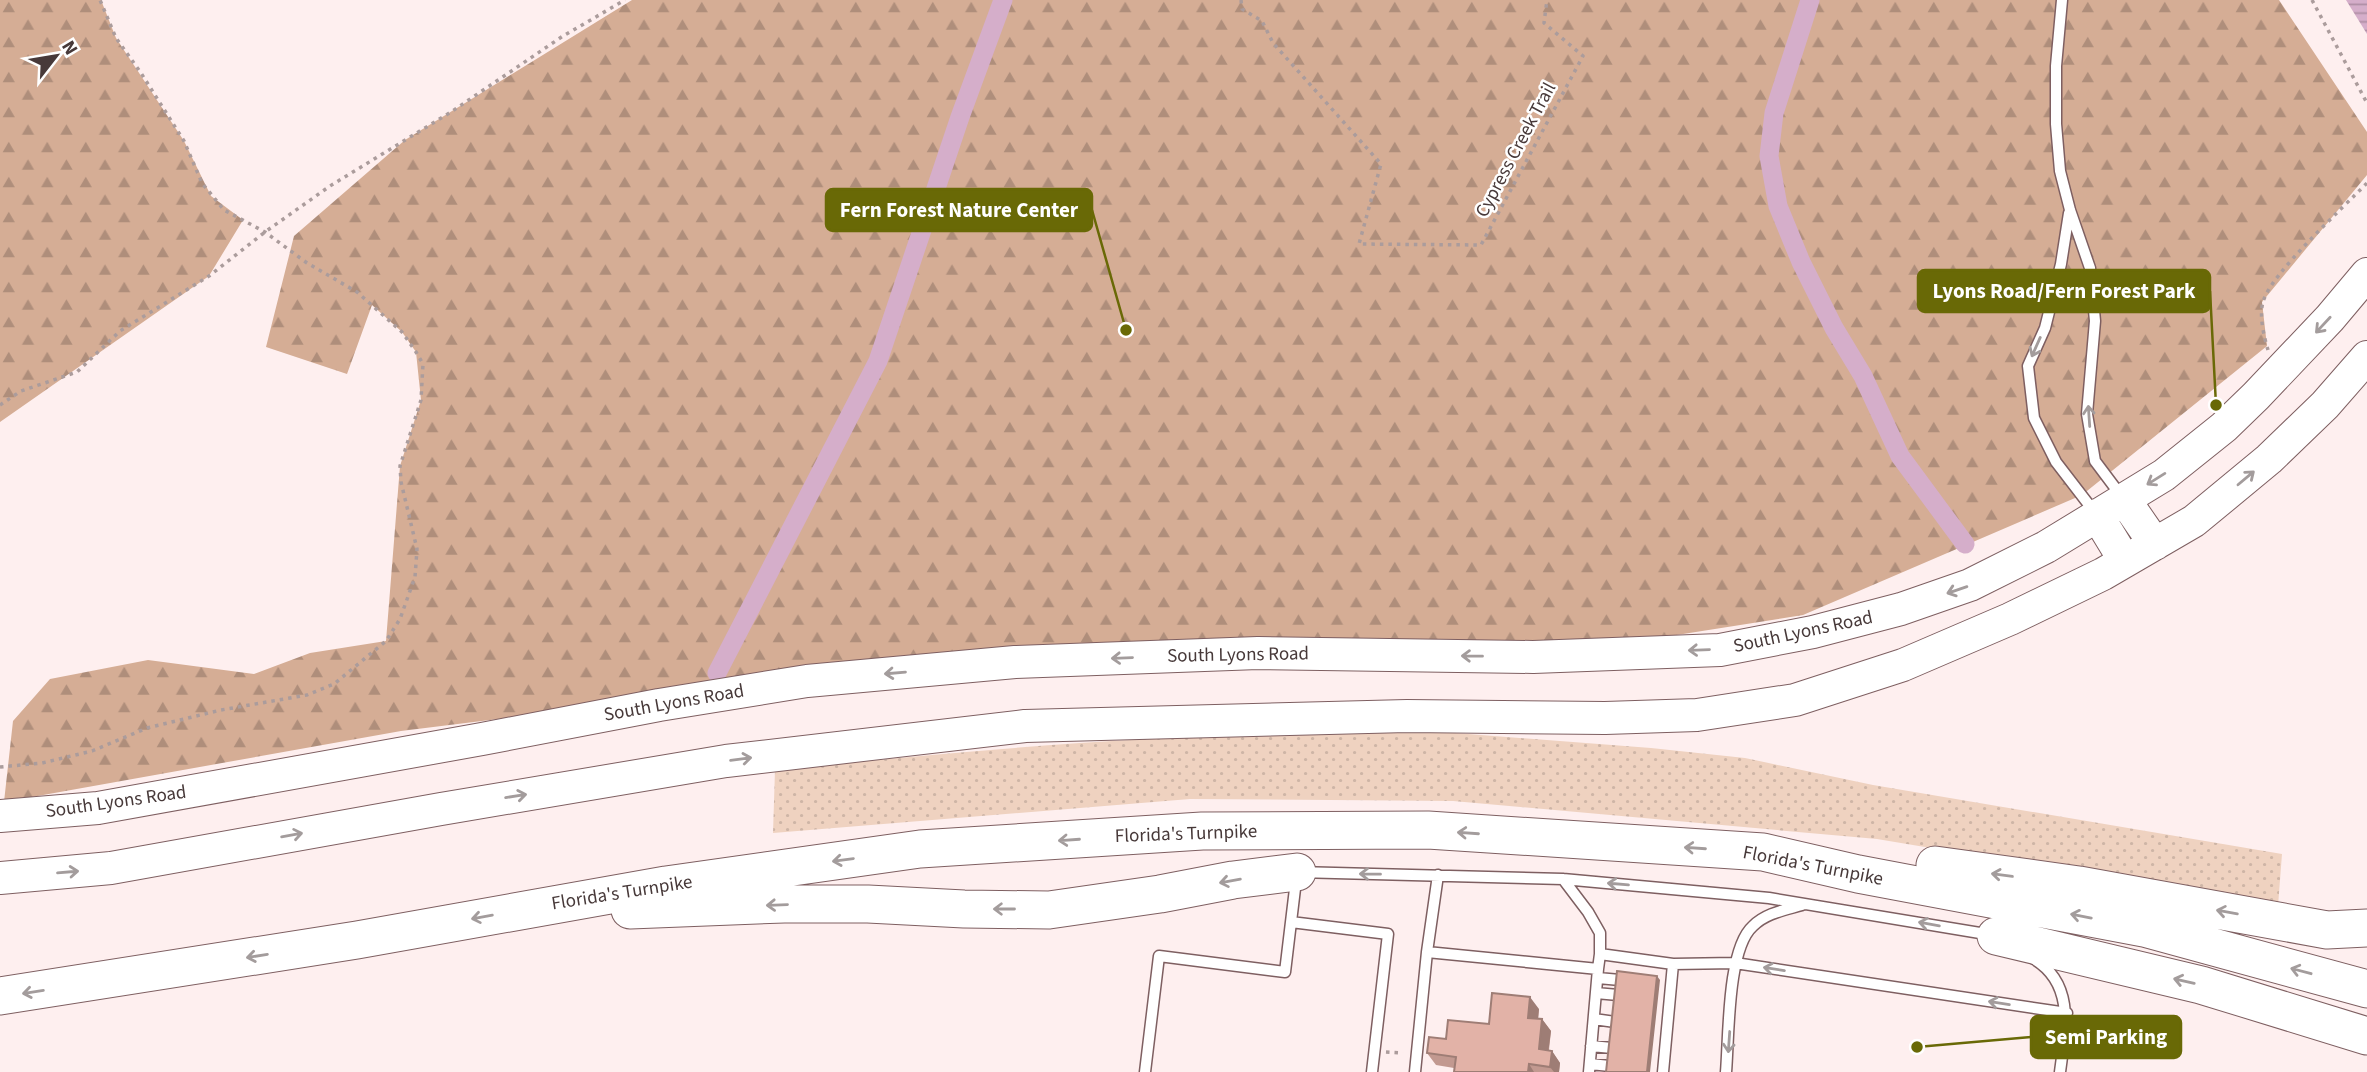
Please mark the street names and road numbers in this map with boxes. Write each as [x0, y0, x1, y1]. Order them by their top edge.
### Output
street label: Cypress Creek Trail [1469, 78, 1563, 222]
street label: South Lyons Road [1731, 604, 1875, 660]
street label: South Lyons Road [1167, 640, 1309, 670]
street label: South Lyons Road [602, 677, 746, 729]
street label: South Lyons Road [44, 779, 188, 825]
street label: Florida's Turnpike [1114, 818, 1258, 850]
street label: Florida's Turnpike [1741, 839, 1885, 893]
street label: Florida's Turnpike [550, 869, 694, 917]

